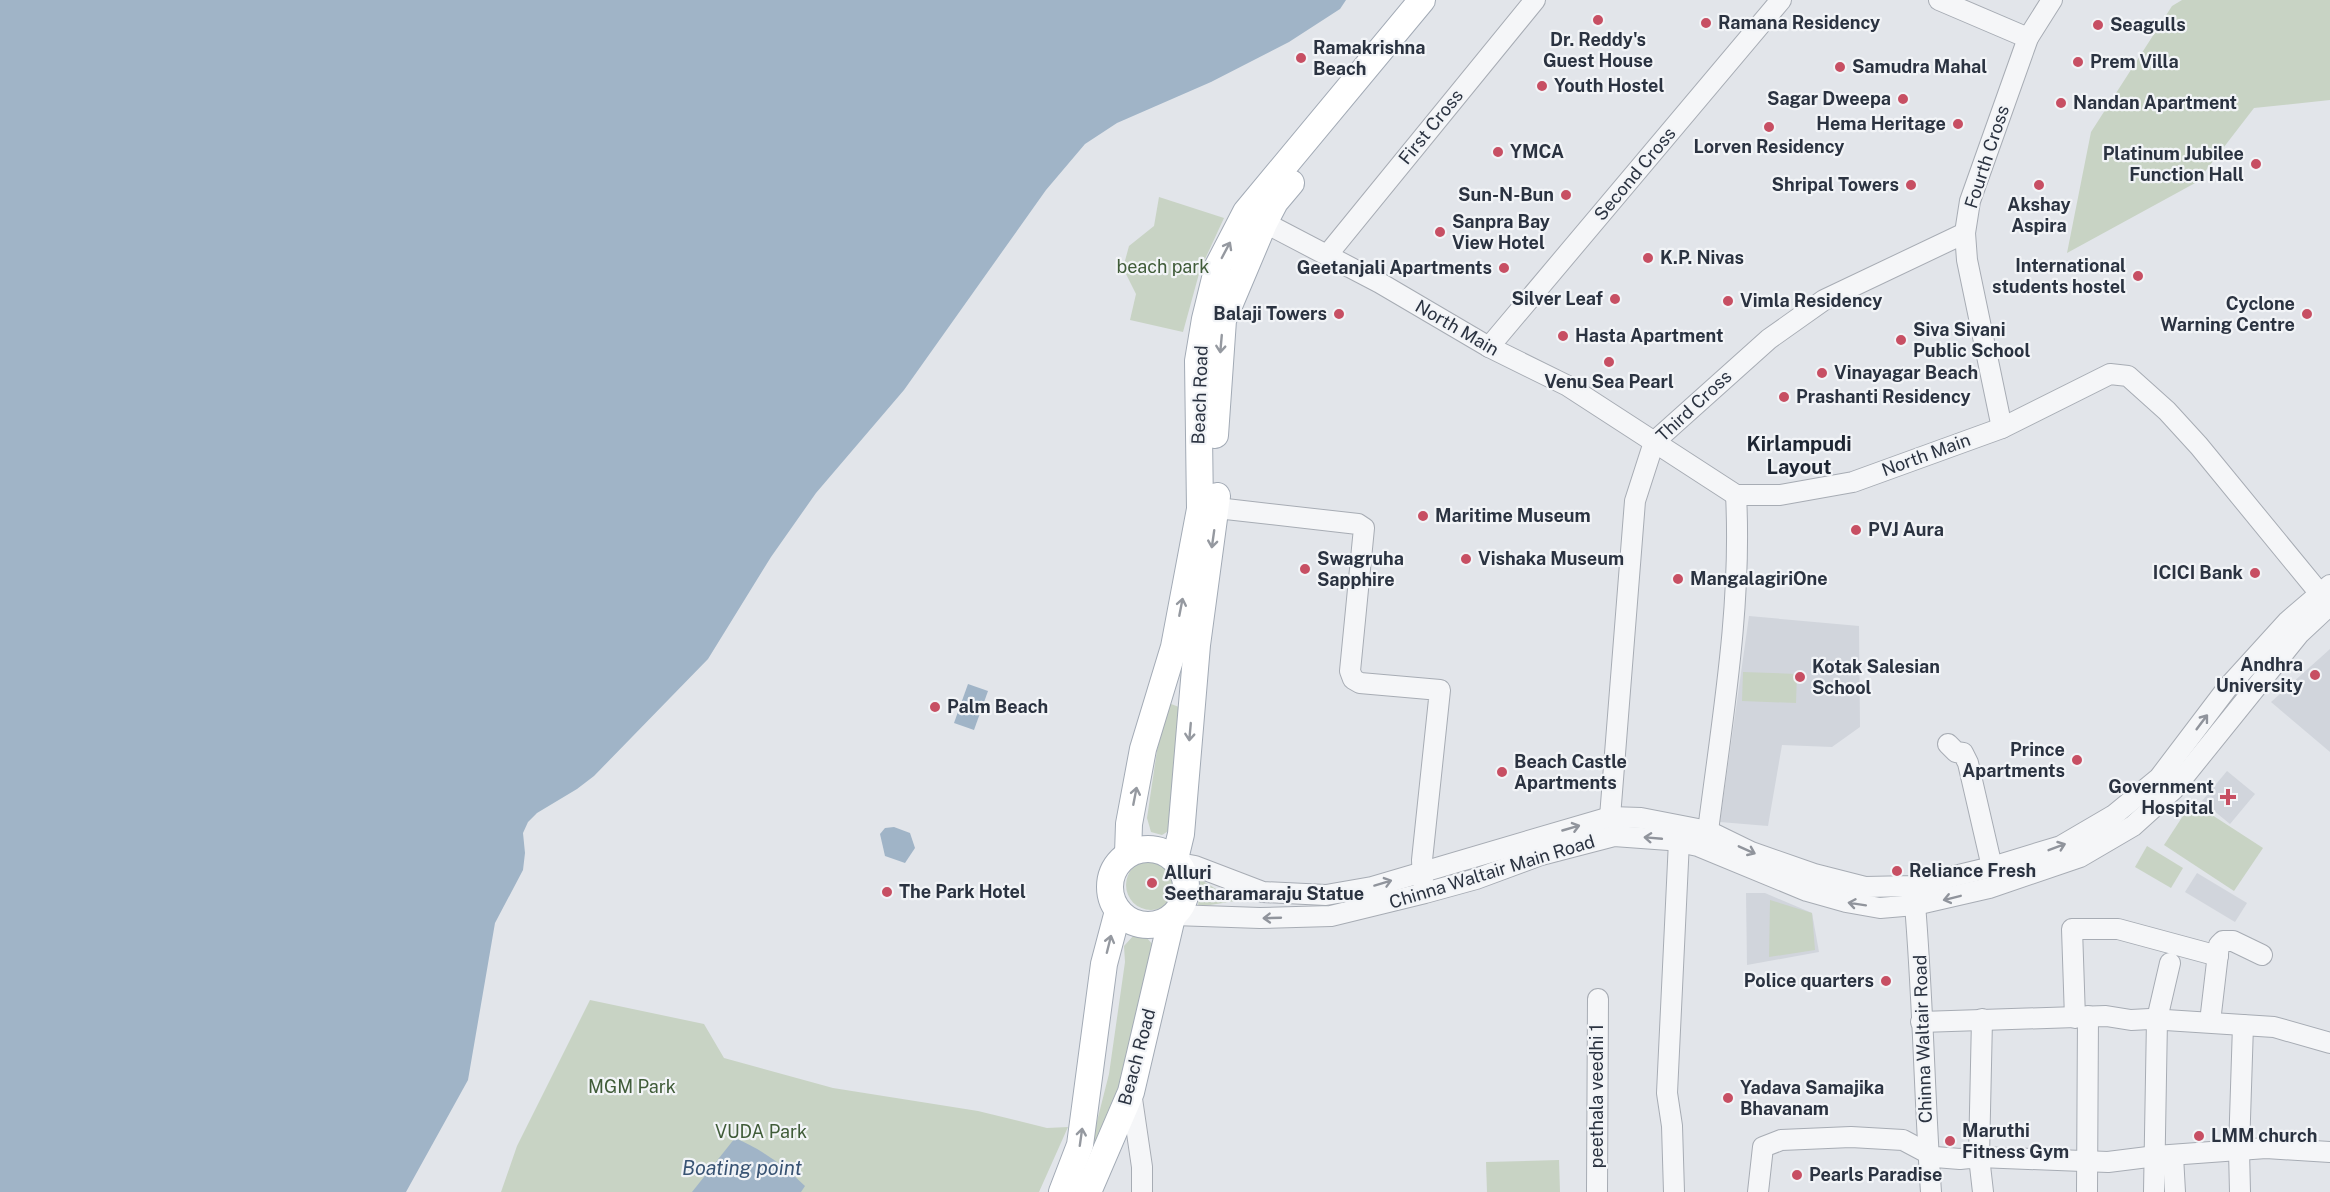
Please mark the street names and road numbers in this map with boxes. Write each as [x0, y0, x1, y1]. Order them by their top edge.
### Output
street label: First Cross [1394, 85, 1467, 168]
street label: Fourth Cross [1960, 103, 2013, 211]
street label: Second Cross [1590, 123, 1680, 225]
street label: North Main [1412, 295, 1503, 360]
street label: Beach Road [1187, 345, 1212, 445]
street label: Third Cross [1652, 365, 1736, 446]
street label: North Main [1879, 429, 1973, 480]
street label: Chinna Waltair Main Road [1387, 830, 1597, 913]
street label: Chinna Waltair Road [1909, 954, 1936, 1124]
street label: Beach Road [1114, 1006, 1159, 1108]
street label: peethala veedhi 1 [1586, 1024, 1607, 1168]

